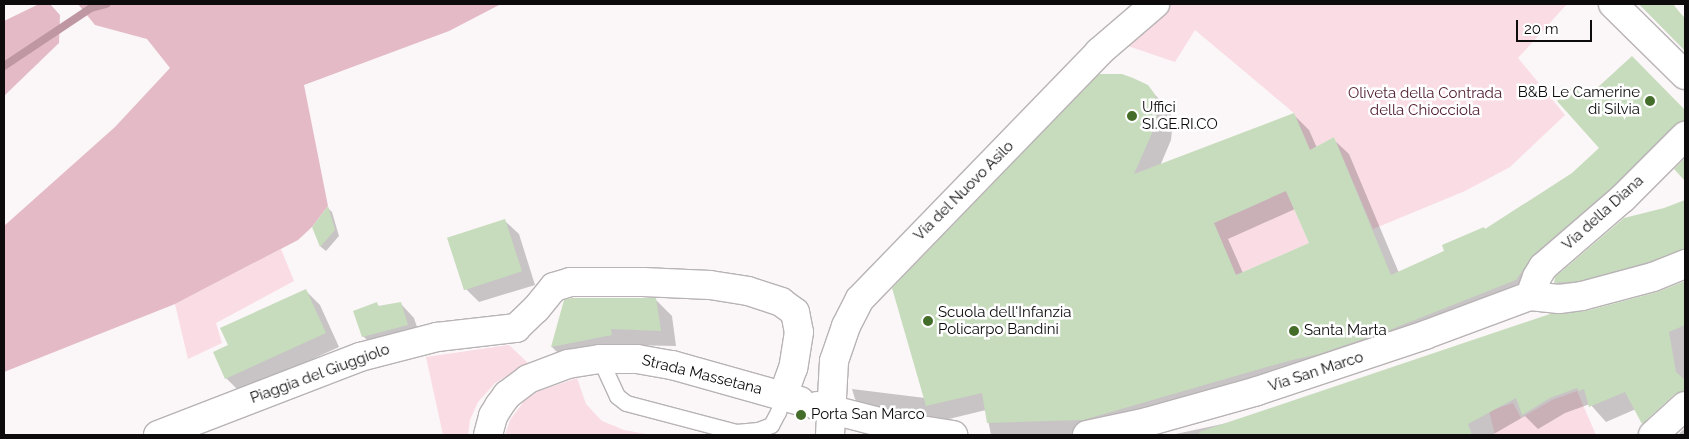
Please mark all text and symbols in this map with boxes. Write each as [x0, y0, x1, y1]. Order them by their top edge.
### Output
scale bar [1519, 10, 1595, 42]
text: 20 m [1524, 20, 1559, 38]
place label: B&B Le Camerine di Silvia [1518, 83, 1640, 118]
park label: Oliveta della Contrada della Chiocciola [1348, 84, 1502, 119]
marker: B&B Le Camerine di Silvia [1644, 95, 1656, 107]
place label: Uffici SI.GE.RI.CO [1142, 98, 1218, 133]
marker: Uffici SI.GE.RI.CO [1126, 110, 1138, 122]
street label: Via del Nuovo Asilo [910, 137, 1018, 245]
street label: Via della Diana [1559, 172, 1647, 254]
place label: Scuola dell'Infanzia Policarpo Bandini [938, 303, 1071, 338]
marker: Scuola dell'Infanzia Policarpo Bandini [922, 315, 934, 327]
place label: Santa Marta [1304, 322, 1387, 340]
marker: Santa Marta [1288, 325, 1300, 337]
street label: Piaggia del Giuggiolo [248, 340, 392, 408]
street label: Via San Marco [1266, 348, 1366, 396]
street label: Strada Massetana [640, 351, 764, 399]
place label: Porta San Marco [811, 406, 925, 424]
marker: Porta San Marco [795, 409, 807, 421]

